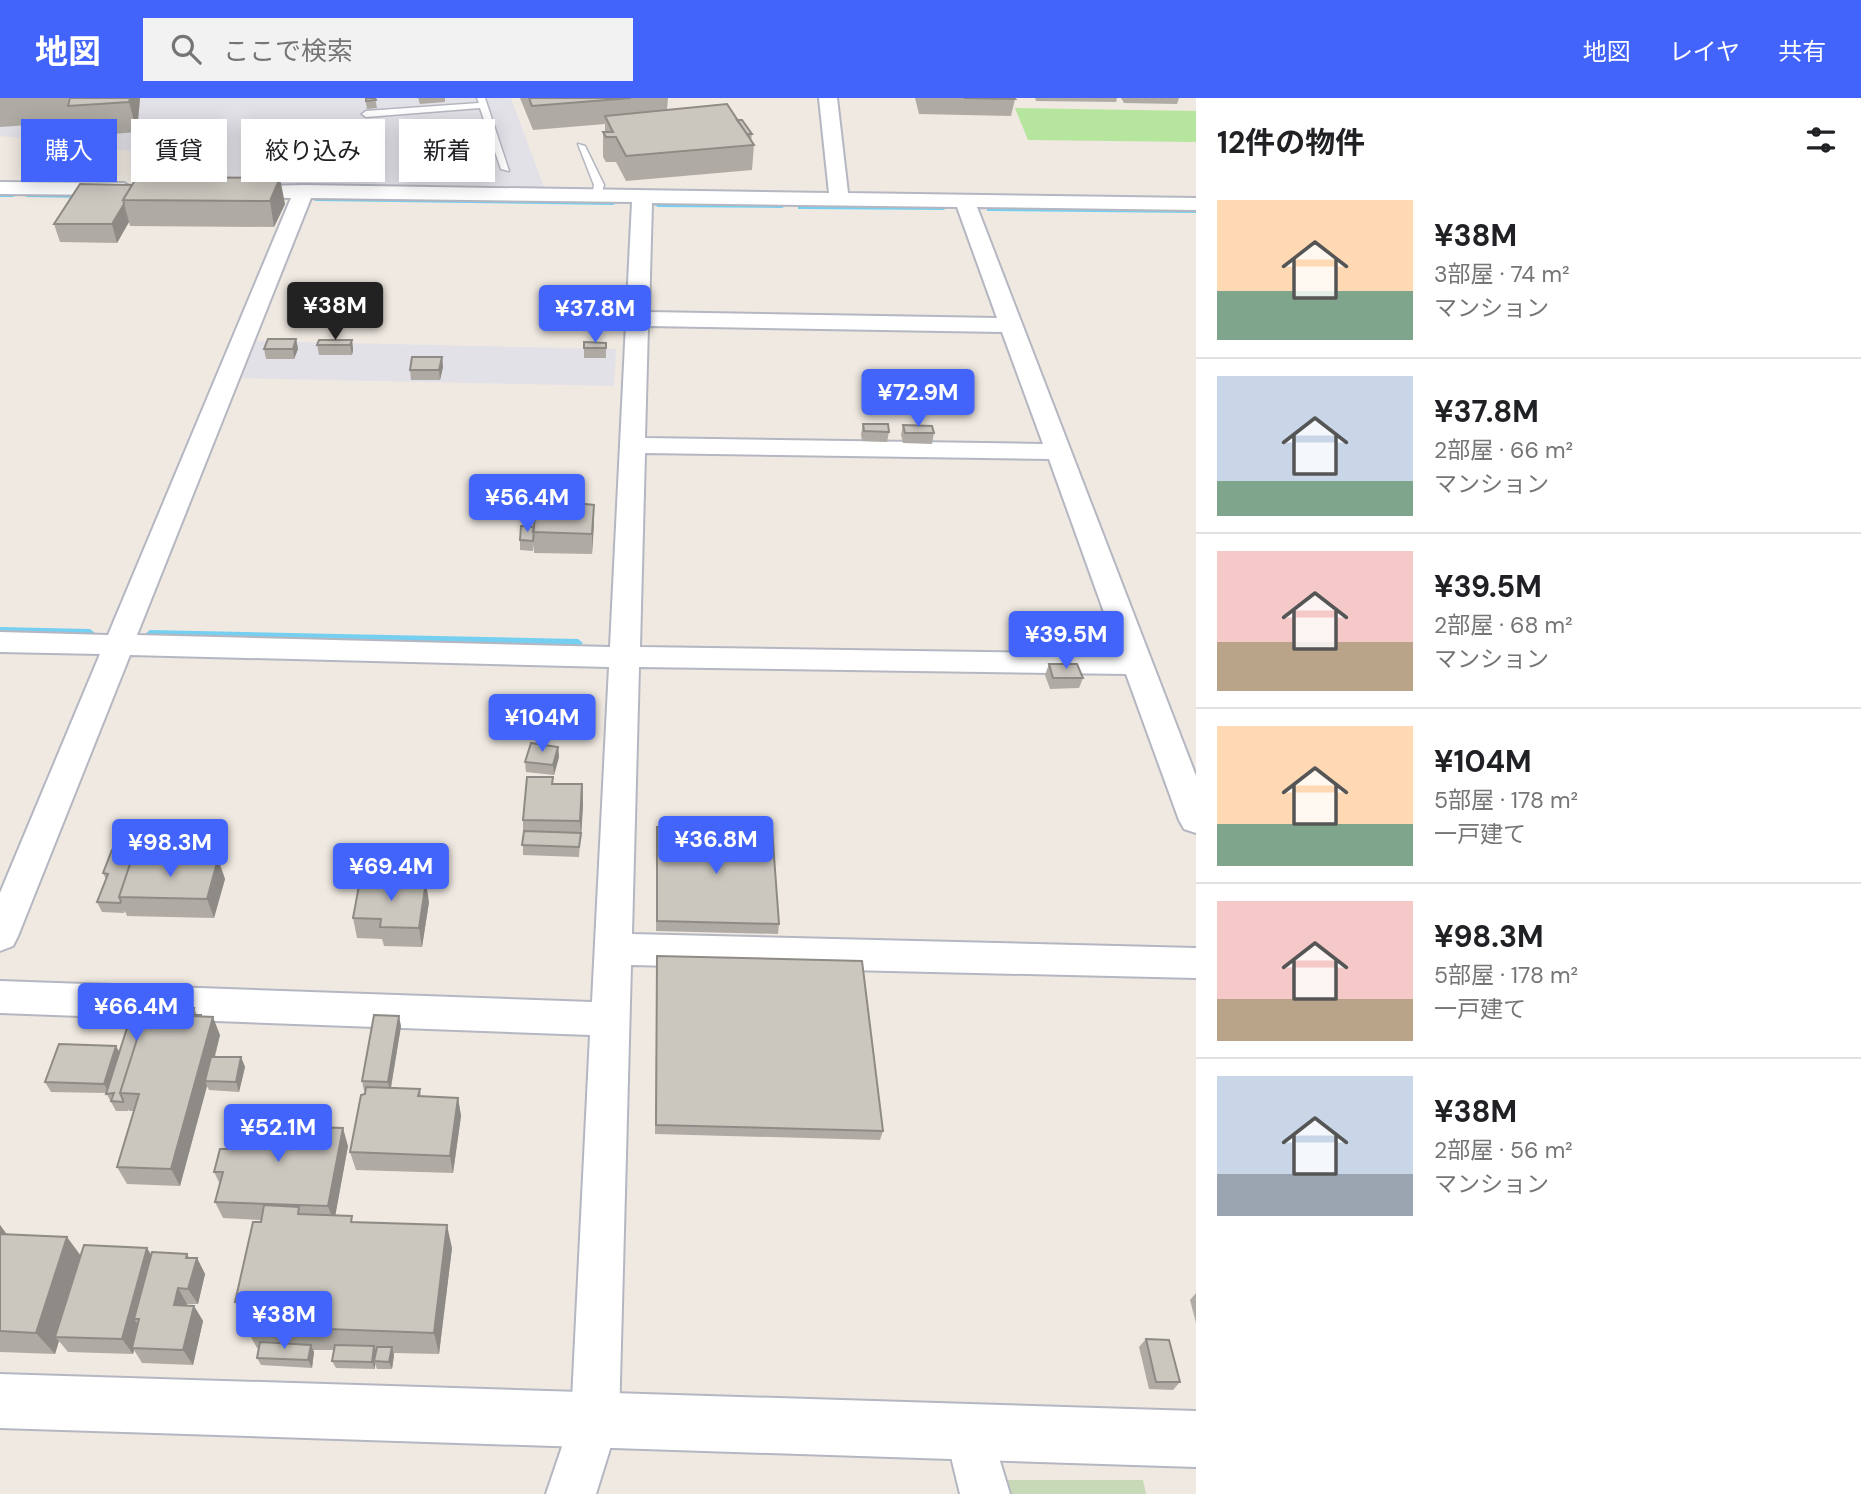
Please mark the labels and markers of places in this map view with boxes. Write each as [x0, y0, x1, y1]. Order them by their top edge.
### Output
pin: ¥38M [294, 282, 376, 342]
pin: ¥37.8M [538, 286, 652, 345]
pin: ¥72.9M [861, 370, 975, 429]
pin: ¥56.4M [470, 474, 584, 534]
pin: ¥39.5M [1009, 612, 1123, 671]
pin: ¥104M [493, 694, 591, 754]
pin: ¥36.8M [659, 816, 773, 876]
pin: ¥98.3M [113, 820, 227, 879]
pin: ¥69.4M [334, 844, 448, 903]
pin: ¥66.4M [79, 984, 193, 1043]
pin: ¥52.1M [221, 1104, 335, 1164]
pin: ¥38M [243, 1292, 325, 1351]

